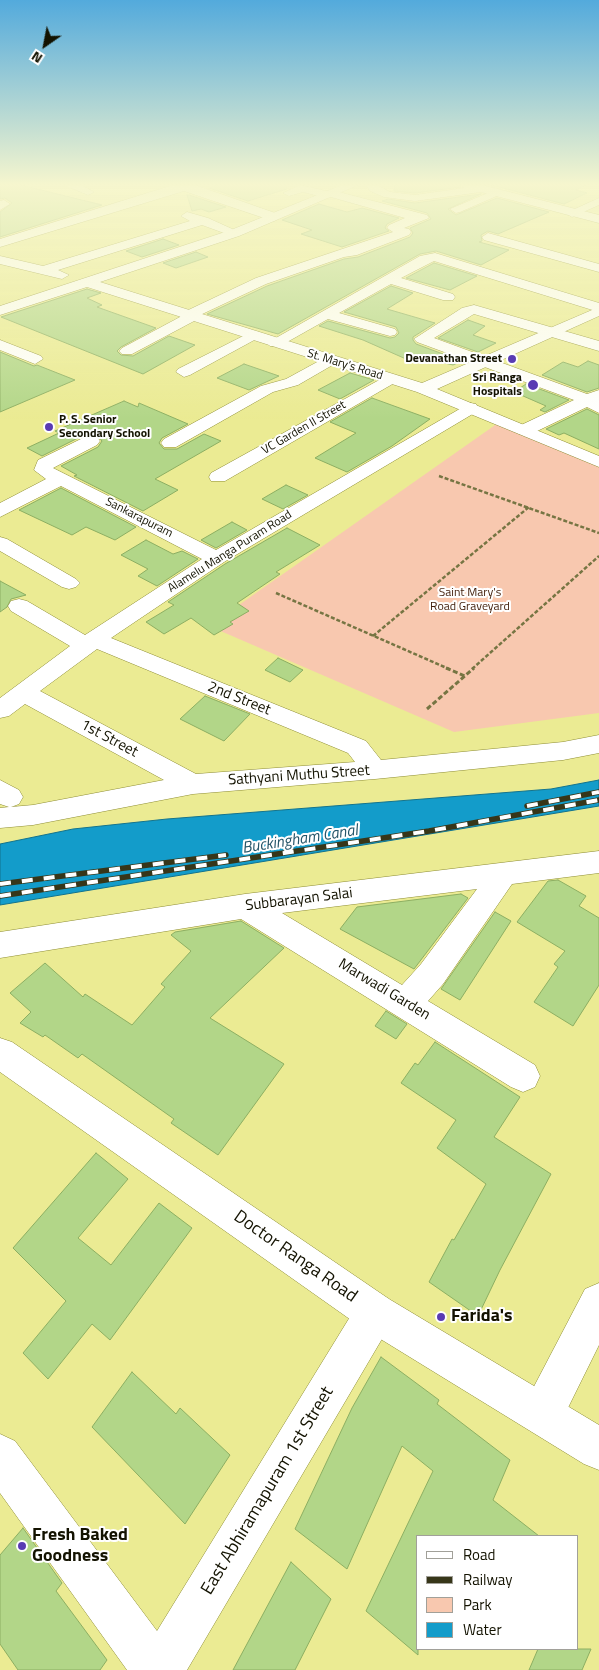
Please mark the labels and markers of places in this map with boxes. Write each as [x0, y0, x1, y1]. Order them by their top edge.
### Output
place label: Devanathan Street [405, 352, 502, 366]
marker: Devanathan Street [506, 353, 518, 365]
place label: Sri Ranga Hospitals [473, 371, 522, 399]
marker: Sri Ranga Hospitals [526, 378, 540, 392]
place label: P. S. Senior Secondary School [59, 413, 150, 441]
marker: P. S. Senior Secondary School [43, 421, 55, 433]
place label: Farida's [451, 1306, 513, 1328]
marker: Farida's [435, 1311, 447, 1323]
place label: Fresh Baked Goodness [32, 1525, 128, 1568]
marker: Fresh Baked Goodness [16, 1540, 28, 1552]

